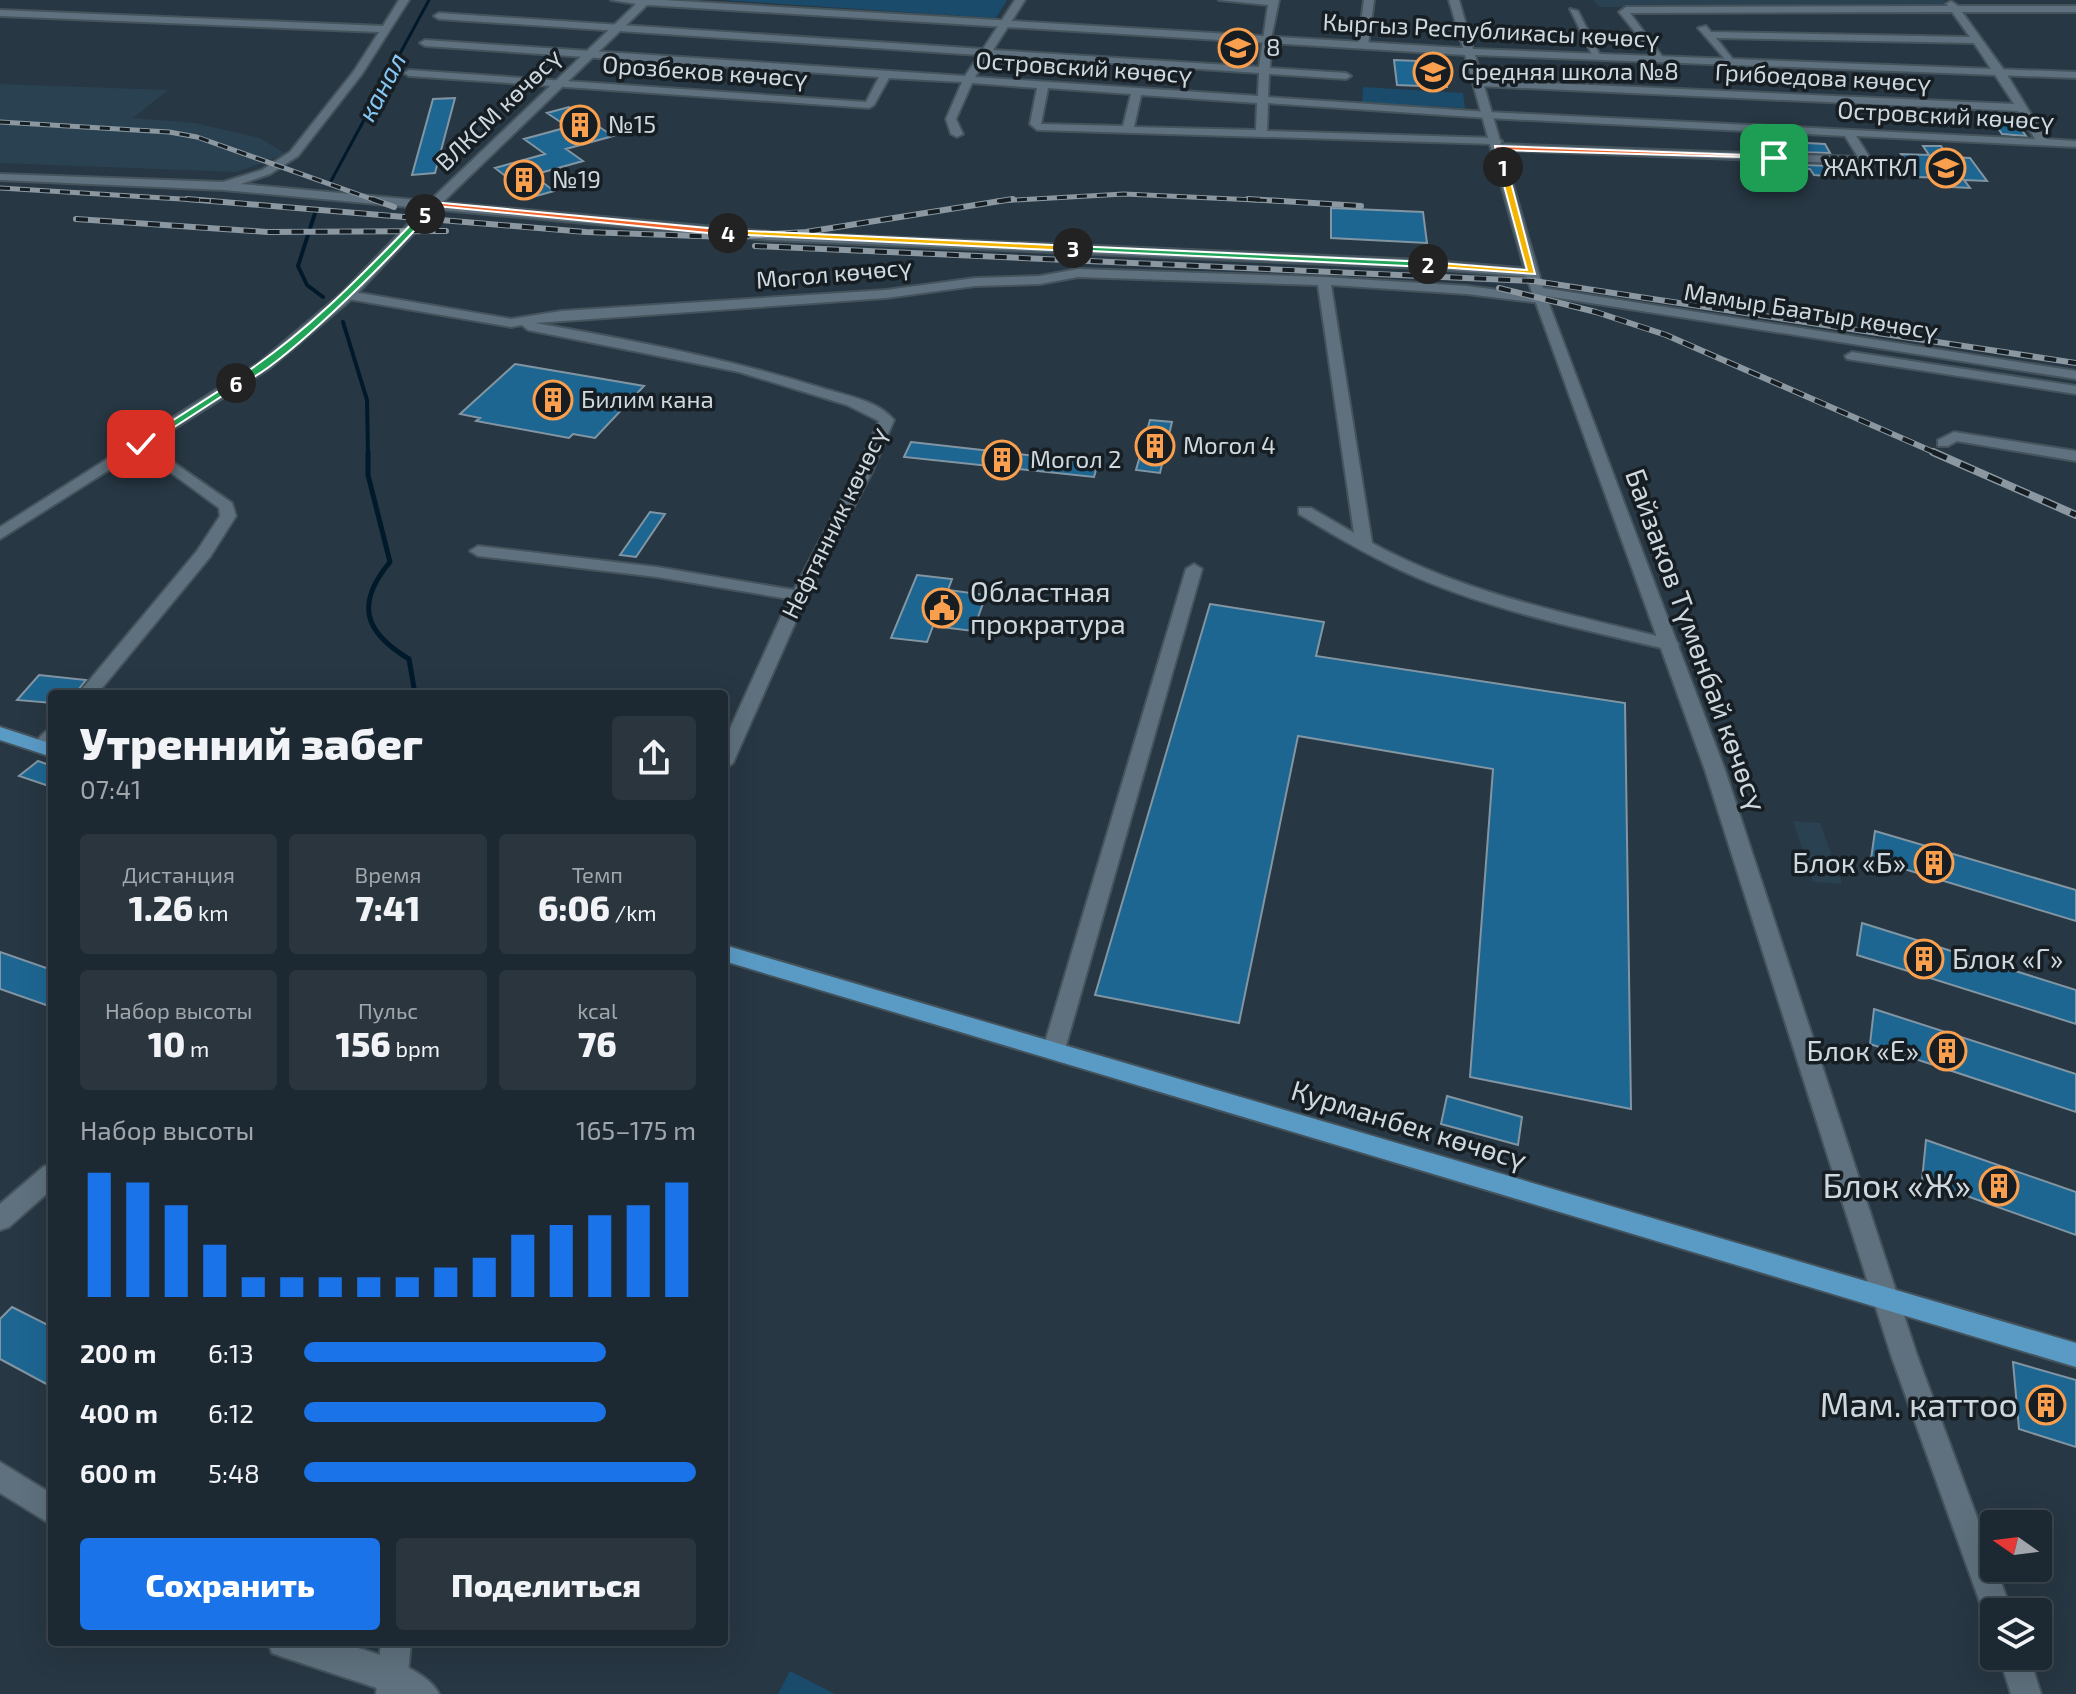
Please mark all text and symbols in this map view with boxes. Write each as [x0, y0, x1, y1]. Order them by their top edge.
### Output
street label: Кыргыз Республикасы көчөсү [1322, 6, 1660, 54]
school or university icon: 8 [1217, 27, 1259, 69]
place label: 8 [1266, 32, 1281, 61]
street label: ВЛКСМ көчөсү [429, 42, 567, 176]
street label: Островский көчөсү [975, 44, 1194, 89]
water label: канал [350, 47, 412, 126]
street label: Орозбеков көчөсү [601, 49, 809, 92]
school or university icon: Средняя школа №8 [1412, 51, 1454, 93]
place label: Средняя школа №8 [1461, 56, 1679, 85]
street label: Грибоедова көчөсү [1714, 56, 1932, 97]
street label: Островский көчөсү [1837, 94, 2055, 135]
building icon: №15 [559, 104, 601, 146]
place label: №15 [608, 109, 656, 138]
pin [1740, 124, 1808, 192]
icon: arrive [1752, 136, 1796, 180]
pin: 1 [1483, 147, 1523, 187]
school or university icon: ЖАКТКЛ [1925, 147, 1967, 189]
place label: ЖАКТКЛ [1823, 152, 1918, 181]
text: 1 [1498, 154, 1508, 180]
building icon: №19 [503, 159, 545, 201]
place label: №19 [552, 164, 601, 193]
pin: 5 [405, 194, 445, 234]
text: 5 [419, 201, 431, 227]
pin: 4 [708, 213, 748, 253]
text: 4 [721, 220, 735, 246]
pin: 3 [1053, 228, 1093, 268]
text: 3 [1067, 235, 1079, 261]
pin: 2 [1408, 244, 1448, 284]
street label: Могол көчөсү [755, 251, 913, 294]
text: 2 [1422, 251, 1434, 277]
street label: Мамыр Баатыр көчөсү [1682, 276, 1940, 345]
pin: 6 [216, 363, 256, 403]
text: 6 [230, 370, 242, 396]
building icon: Билим кана [532, 379, 574, 421]
place label: Билим кана [581, 384, 714, 413]
pin [107, 410, 175, 478]
icon: check [119, 422, 163, 466]
street label: Нефтянник көчөсү [775, 422, 893, 623]
building icon: Могол 4 [1134, 425, 1176, 467]
place label: Могол 4 [1183, 430, 1276, 459]
building icon: Могол 2 [981, 439, 1023, 481]
place label: Могол 2 [1030, 444, 1121, 473]
street label: Байзаков Түмөнбай көчөсү [1619, 464, 1775, 816]
place label: Областная прократура [970, 574, 1126, 640]
public building icon: Областная прократура [921, 587, 963, 629]
text: Утренний забег [80, 716, 423, 769]
button: share [612, 716, 696, 800]
text: 07:41 [80, 773, 141, 804]
building icon: Блок «Б» [1913, 842, 1955, 884]
place label: Блок «Б» [1792, 845, 1906, 879]
text: Дистанция [122, 861, 235, 887]
text: Время [355, 861, 421, 887]
text: Темп [572, 861, 623, 887]
text: 1.26 [129, 887, 193, 928]
text: 7:41 [356, 887, 420, 928]
text: 6:06 [538, 887, 610, 928]
text: km [193, 899, 229, 925]
text: /km [610, 899, 657, 925]
building icon: Блок «Г» [1903, 938, 1945, 980]
place label: Блок «Г» [1952, 941, 2063, 975]
text: Набор высоты [105, 997, 252, 1023]
text: Пульс [358, 997, 418, 1023]
text: kcal [577, 997, 617, 1023]
text: 10 [148, 1023, 185, 1064]
text: 156 [336, 1023, 391, 1064]
text: 76 [578, 1023, 617, 1064]
building icon: Блок «Е» [1926, 1030, 1968, 1072]
place label: Блок «Е» [1806, 1033, 1919, 1067]
text: m [185, 1035, 209, 1061]
text: bpm [391, 1035, 440, 1061]
street label: Курманбек көчөсү [1287, 1072, 1531, 1176]
text: Набор высоты [80, 1114, 254, 1145]
text: 165–175 m [576, 1114, 696, 1145]
place label: Блок «Ж» [1822, 1164, 1971, 1205]
building icon: Блок «Ж» [1978, 1165, 2020, 1207]
text: 200 m [80, 1337, 156, 1368]
text: 6:13 [208, 1337, 254, 1368]
place label: Мам. каттоо [1820, 1383, 2018, 1424]
building icon: Мам. каттоо [2025, 1384, 2067, 1426]
text: 400 m [80, 1397, 158, 1428]
text: 6:12 [208, 1397, 254, 1428]
text: 600 m [80, 1457, 157, 1488]
text: 5:48 [208, 1457, 260, 1488]
north arrow [1980, 1510, 2052, 1582]
map controls [1980, 1510, 2052, 1670]
button: Сохранить [80, 1538, 380, 1630]
button: Поделиться [396, 1538, 696, 1630]
button: layers [1980, 1598, 2052, 1670]

